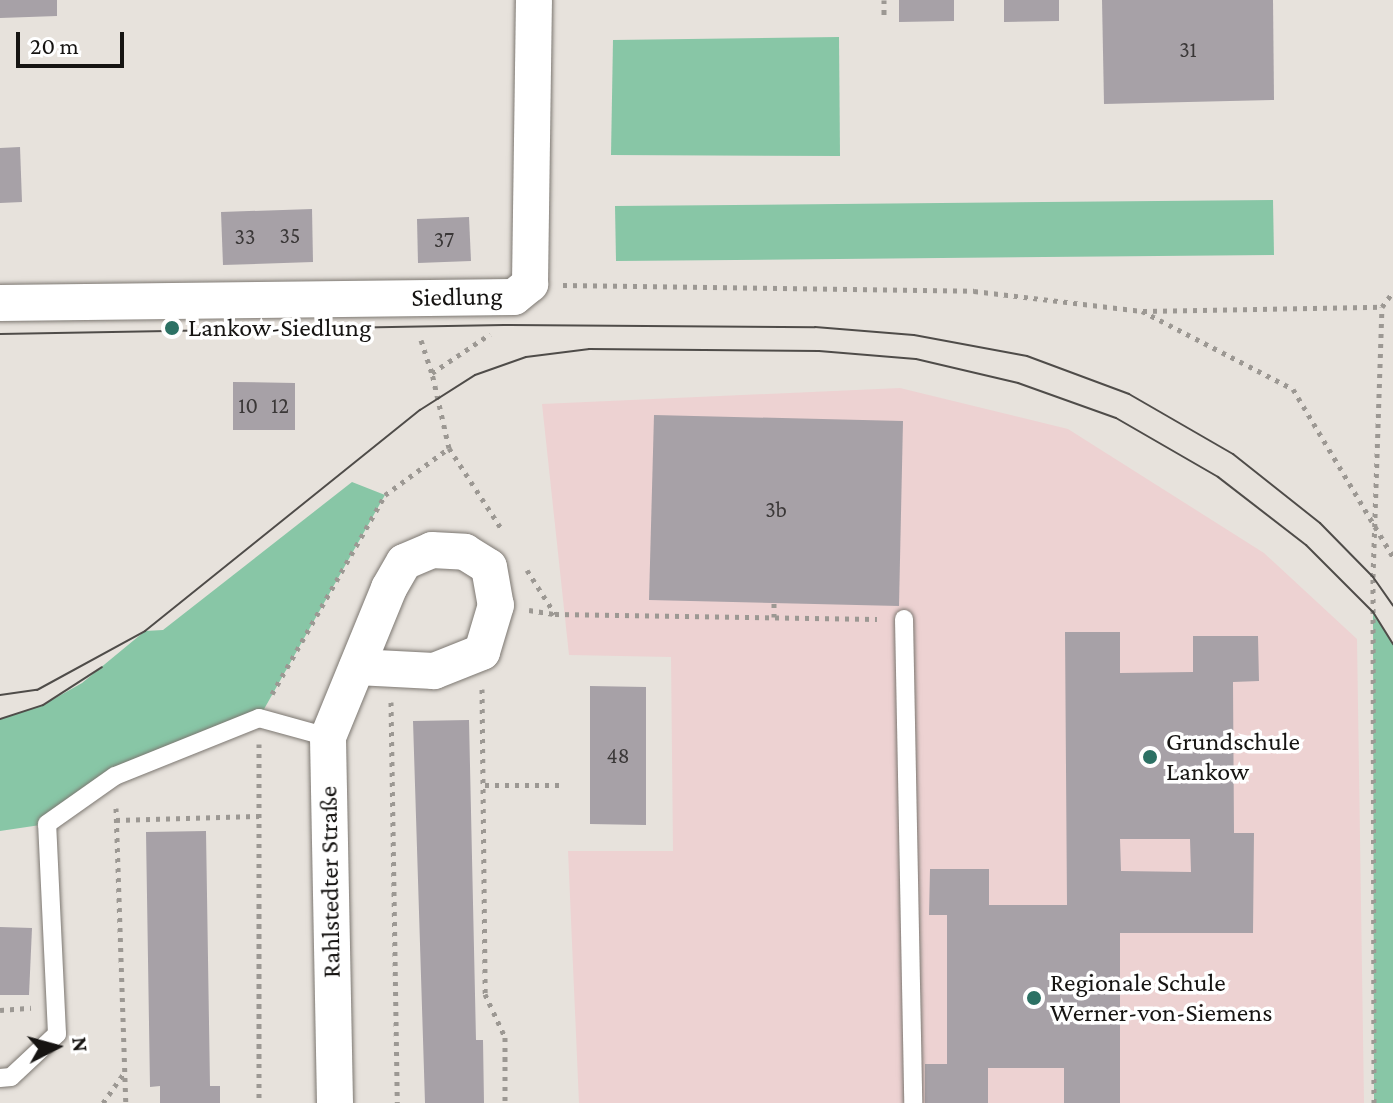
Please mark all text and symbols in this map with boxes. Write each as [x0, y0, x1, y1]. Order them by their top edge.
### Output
scale bar [20, 16, 128, 66]
text: 20 m [30, 32, 79, 59]
house number: 31 [1179, 37, 1197, 63]
house number: 35 [280, 223, 300, 249]
house number: 33 [235, 224, 255, 250]
house number: 37 [434, 227, 454, 253]
street label: Siedlung [411, 281, 503, 313]
place label: Lankow-Siedlung [188, 312, 372, 344]
marker: Lankow-Siedlung [163, 319, 181, 337]
house number: 10 [238, 393, 258, 419]
house number: 12 [271, 393, 289, 419]
house number: 3b [765, 497, 787, 523]
place label: Grundschule Lankow [1166, 726, 1300, 788]
house number: 48 [606, 743, 630, 769]
marker: Grundschule Lankow [1141, 748, 1159, 766]
street label: Rahlstedter Straße [313, 786, 347, 978]
place label: Regionale Schule Werner-von-Siemens [1050, 967, 1272, 1028]
marker: Regionale Schule Werner-von-Siemens [1025, 989, 1043, 1007]
north arrow [16, 1007, 96, 1087]
text: N [67, 1036, 94, 1053]

